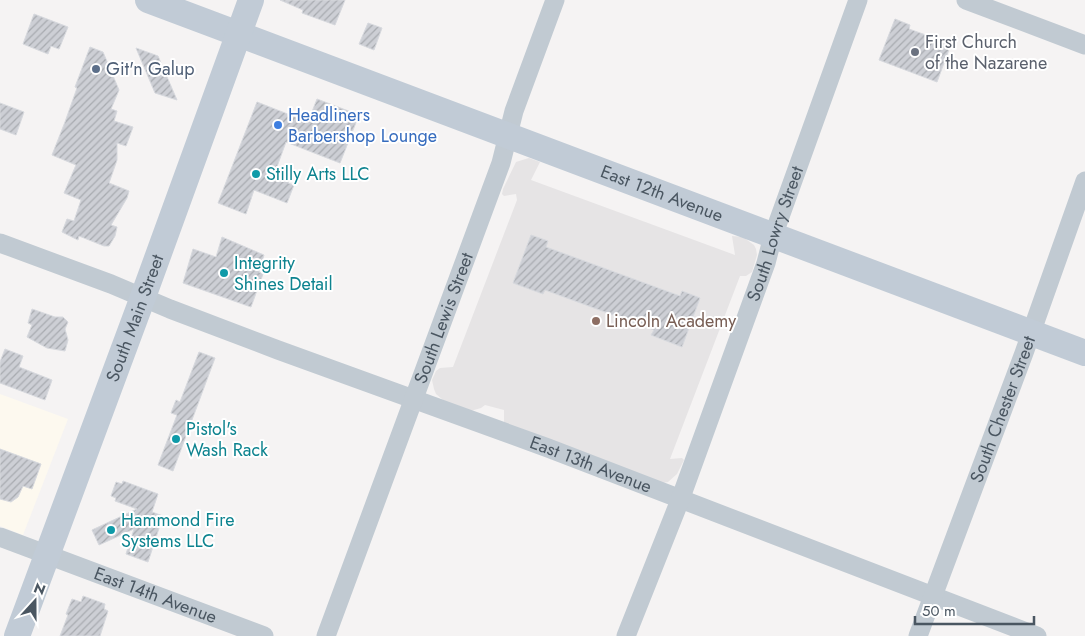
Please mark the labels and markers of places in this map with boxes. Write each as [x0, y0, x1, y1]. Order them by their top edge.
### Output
place label: First Church of the Nazarene [925, 29, 1047, 76]
marker: First Church of the Nazarene [909, 46, 921, 58]
place label: Git'n Galup [106, 56, 195, 82]
marker: Git'n Galup [90, 63, 102, 75]
place label: Headliners Barbershop Lounge [288, 102, 437, 149]
marker: Headliners Barbershop Lounge [272, 119, 284, 131]
place label: Stilly Arts LLC [266, 161, 369, 187]
marker: Stilly Arts LLC [250, 168, 262, 180]
place label: Integrity Shines Detail [234, 250, 333, 297]
marker: Integrity Shines Detail [218, 267, 230, 279]
place label: Lincoln Academy [606, 308, 736, 334]
marker: Lincoln Academy [590, 315, 602, 327]
place label: Pistol's Wash Rack [186, 416, 268, 463]
marker: Pistol's Wash Rack [170, 433, 182, 445]
place label: Hammond Fire Systems LLC [121, 507, 234, 554]
marker: Hammond Fire Systems LLC [105, 524, 117, 536]

